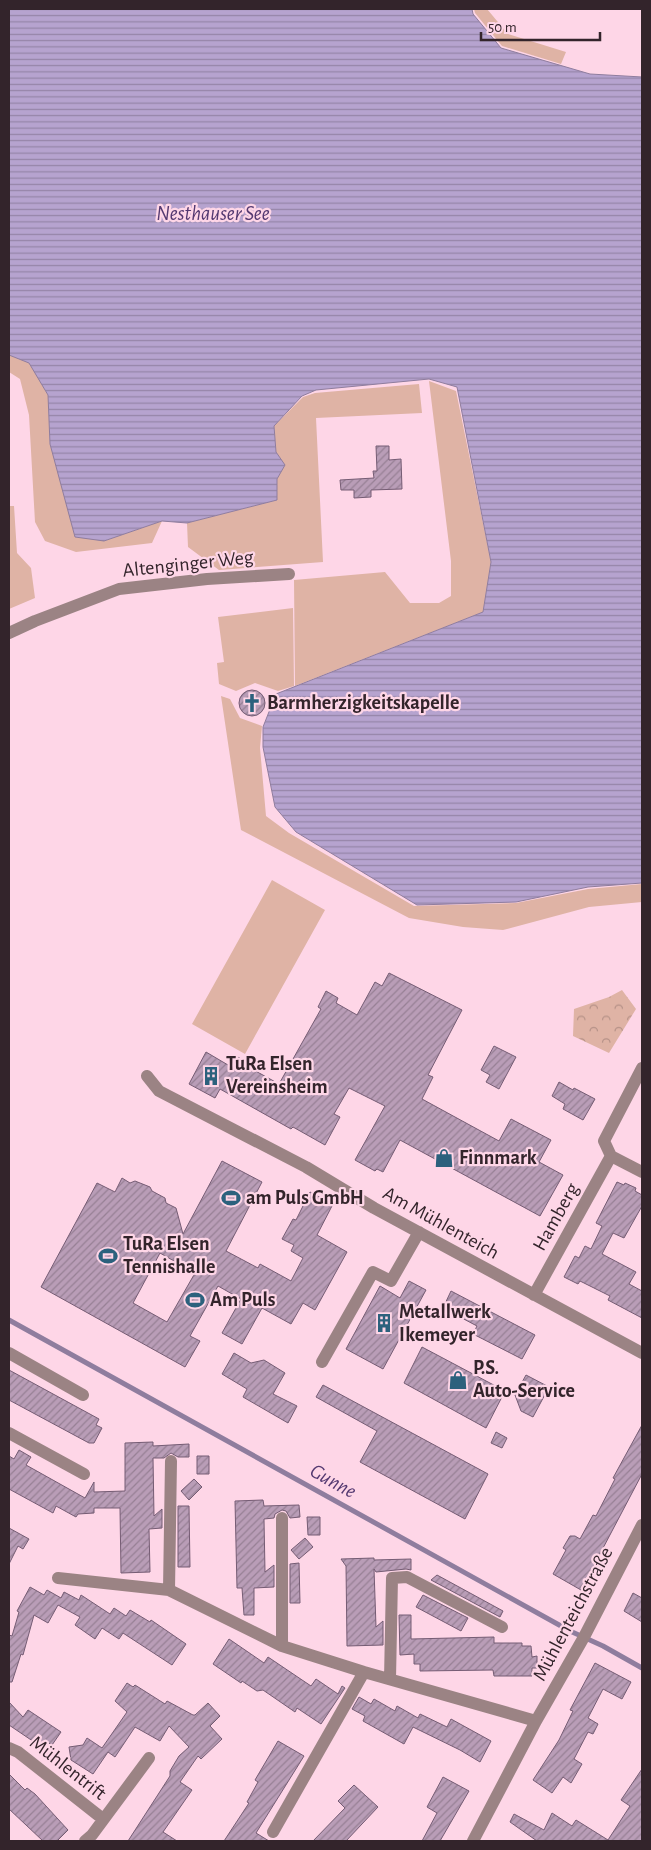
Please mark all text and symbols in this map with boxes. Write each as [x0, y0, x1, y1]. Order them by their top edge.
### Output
scale bar [481, 10, 600, 42]
text: 50 m [488, 20, 517, 35]
water label: Nesthauser See [156, 203, 270, 224]
street label: Altenginger Weg [122, 547, 255, 581]
church icon: Barmherzigkeitskapelle [241, 692, 263, 714]
place label: Barmherzigkeitskapelle [267, 693, 460, 713]
place label: TuRa Elsen Vereinsheim [226, 1054, 328, 1097]
building icon: TuRa Elsen Vereinsheim [200, 1065, 222, 1087]
shop icon: Finnmark [433, 1147, 455, 1169]
place label: Finnmark [459, 1148, 537, 1168]
street label: Hamberg [529, 1180, 583, 1254]
street label: Am Mühlenteich [380, 1183, 502, 1263]
sports icon: am Puls GmbH [220, 1187, 242, 1209]
place label: am Puls GmbH [246, 1188, 364, 1208]
place label: TuRa Elsen Tennishalle [123, 1234, 215, 1277]
sports icon: TuRa Elsen Tennishalle [97, 1245, 119, 1267]
sports icon: Am Puls [184, 1289, 206, 1311]
place label: Am Puls [210, 1290, 276, 1310]
place label: Metallwerk Ikemeyer [399, 1302, 491, 1345]
building icon: Metallwerk Ikemeyer [373, 1312, 395, 1334]
place label: P.S. Auto-Service [473, 1358, 575, 1401]
shop icon: P.S. Auto-Service [447, 1369, 469, 1391]
water label: Gunne [306, 1460, 360, 1502]
street label: Mühlenteichstraße [529, 1544, 617, 1684]
street label: Mühlentrift [26, 1732, 110, 1804]

